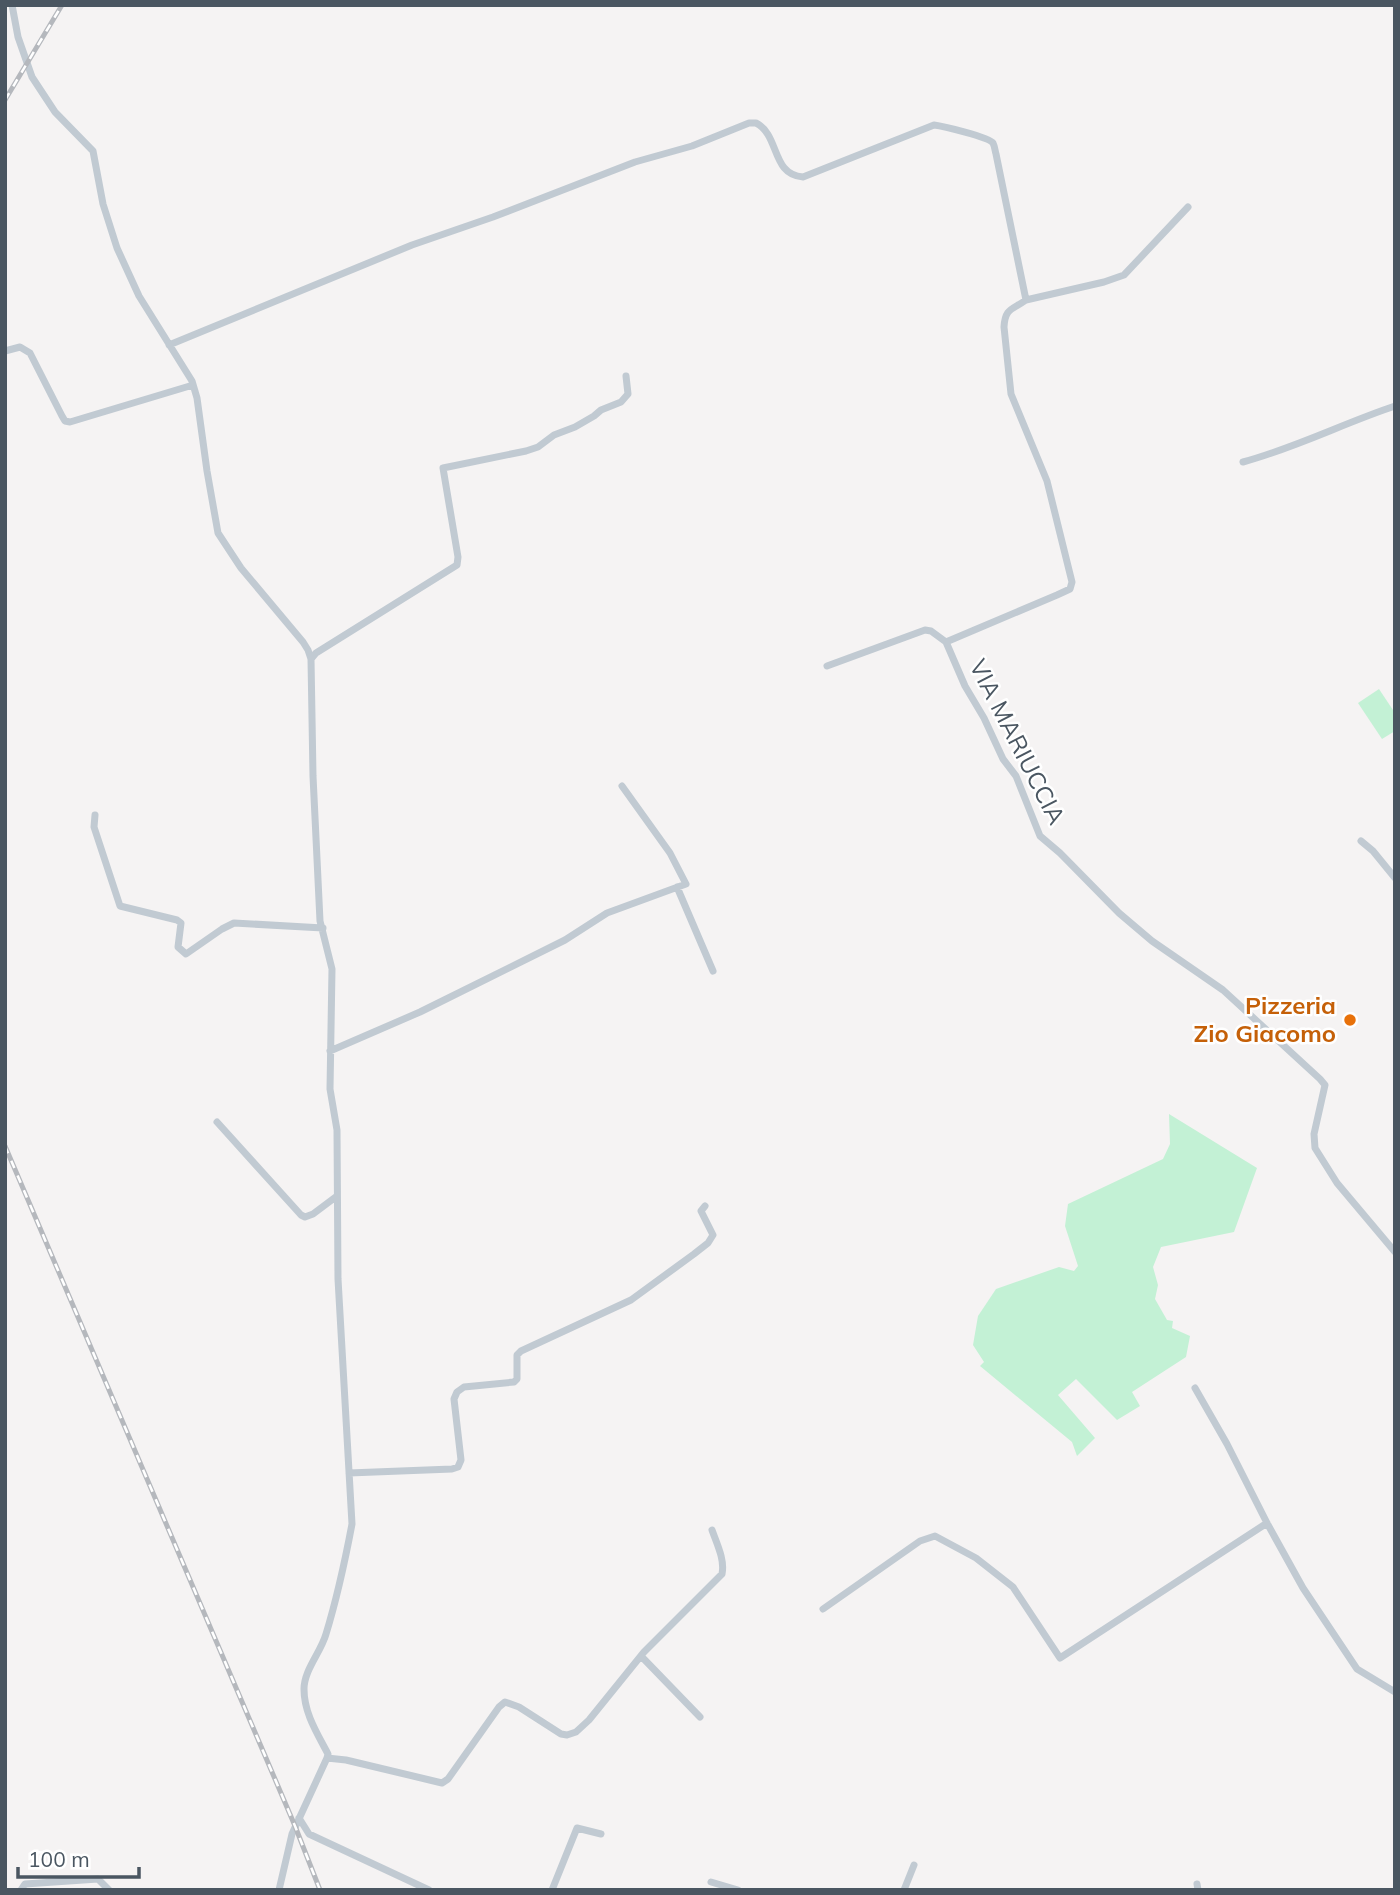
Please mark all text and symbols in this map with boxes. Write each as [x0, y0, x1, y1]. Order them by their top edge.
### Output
street label: VIA MARIUCCIA [963, 654, 1073, 830]
place label: Pizzeria Zio Giacomo [1194, 990, 1336, 1048]
marker: Pizzeria Zio Giacomo [1342, 1012, 1358, 1028]
scale bar [18, 1836, 138, 1880]
text: 100 m [28, 1846, 90, 1872]

